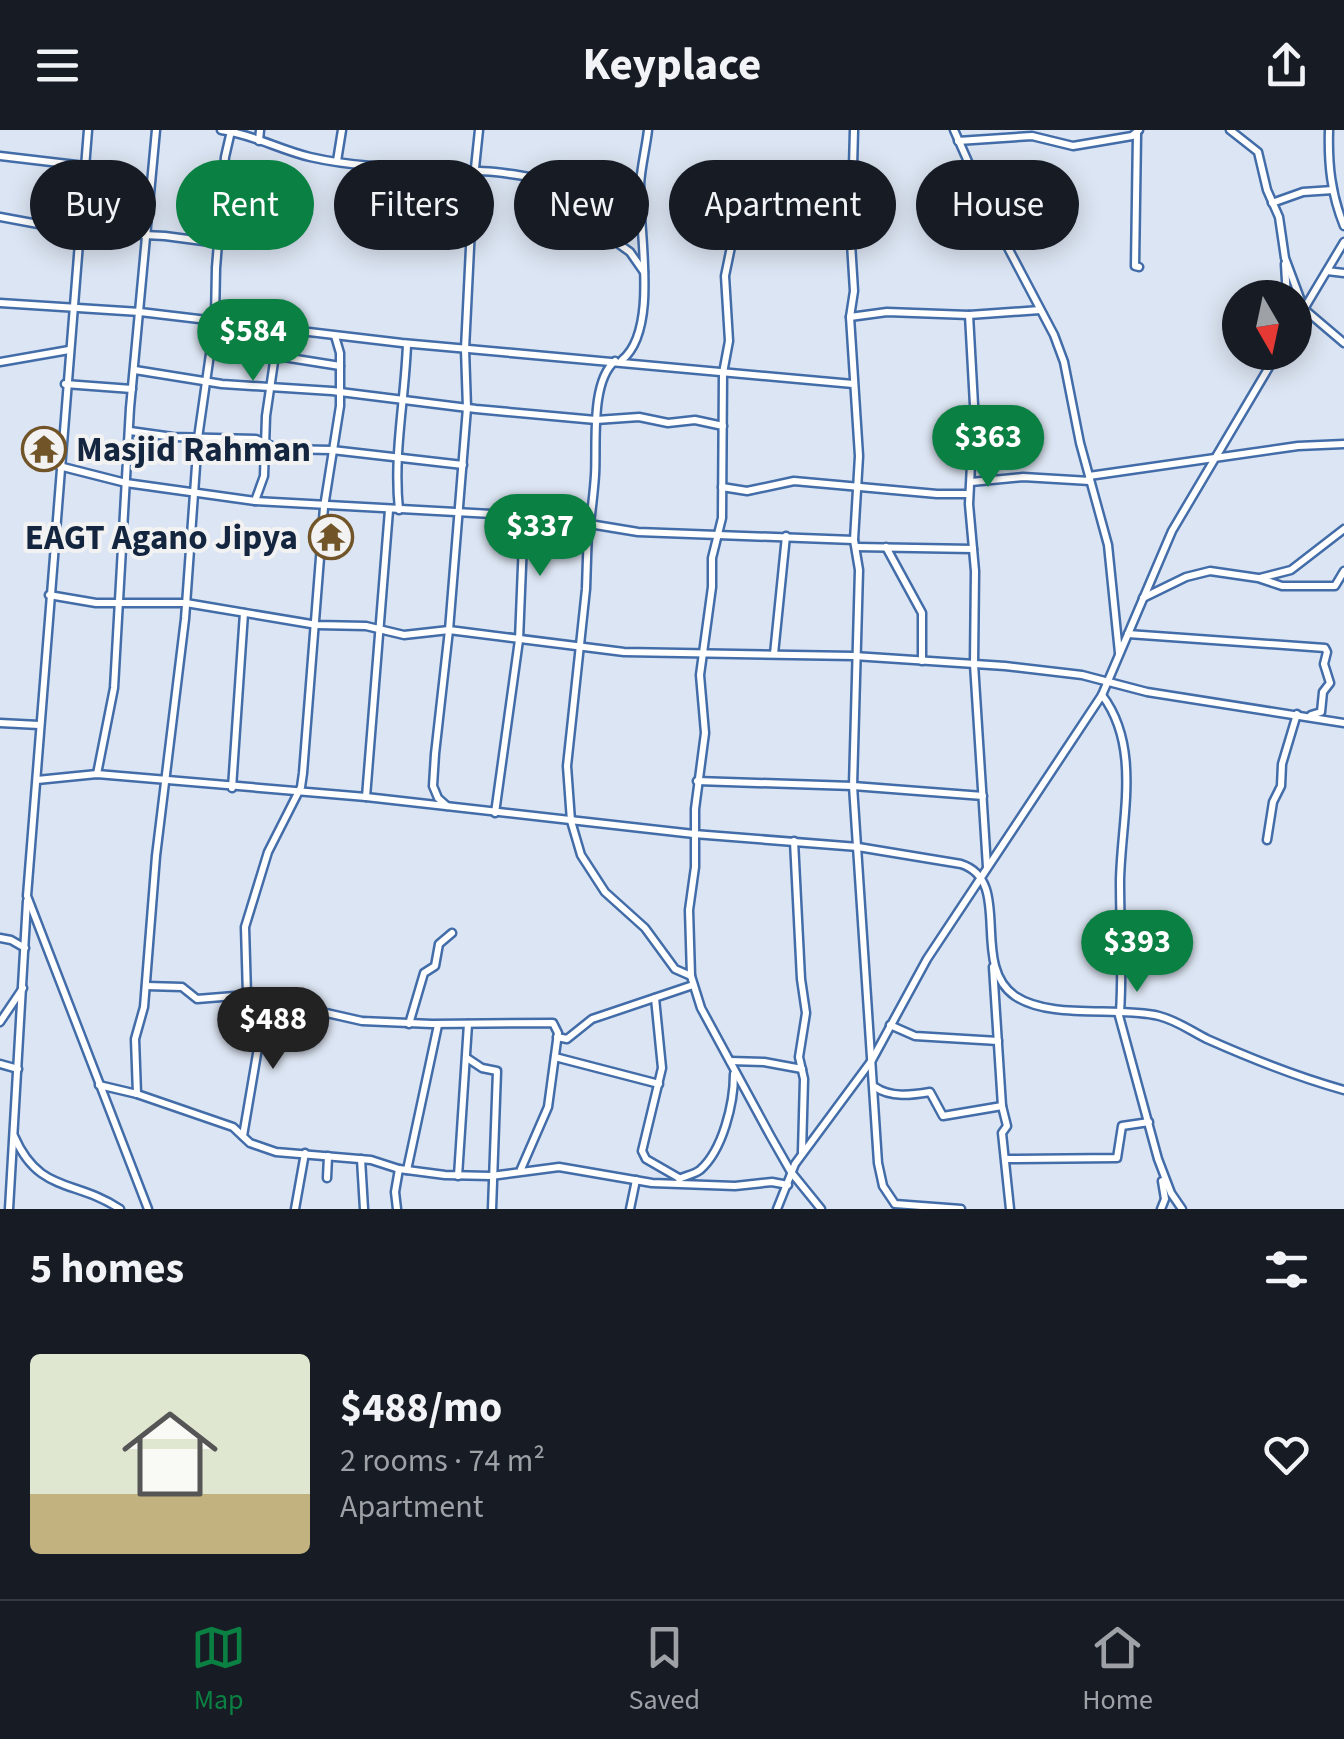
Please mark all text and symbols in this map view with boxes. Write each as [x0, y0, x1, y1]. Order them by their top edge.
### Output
text: Keyplace [583, 33, 761, 97]
icon: menu [30, 38, 85, 93]
icon: share [1259, 38, 1314, 93]
chip: Buy [30, 160, 156, 250]
chip: Rent [176, 160, 314, 250]
chip: Filters [334, 160, 494, 250]
chip: New [514, 160, 649, 250]
chip: Apartment [669, 160, 896, 250]
chip: House [916, 160, 1079, 250]
north arrow [1222, 280, 1312, 370]
map controls [1222, 280, 1312, 370]
pin: $584 [194, 299, 312, 384]
text: $584 [219, 308, 287, 354]
pin: $363 [929, 405, 1047, 490]
text: $363 [954, 414, 1022, 460]
place label: Masjid Rahman [76, 425, 311, 475]
temple icon: Masjid Rahman [21, 426, 67, 472]
pin: $337 [481, 494, 599, 579]
text: $337 [506, 503, 574, 549]
place label: EAGT Agano Jipya [25, 513, 298, 563]
temple icon: EAGT Agano Jipya [308, 514, 354, 560]
pin: $393 [1078, 910, 1196, 995]
text: $393 [1103, 919, 1171, 965]
pin: $488 [214, 987, 332, 1072]
text: $488 [239, 996, 307, 1042]
text: 5 homes [30, 1239, 184, 1299]
icon: filters [1259, 1242, 1314, 1297]
text: $488/mo [340, 1378, 502, 1438]
icon: home [110, 1394, 230, 1514]
icon: heart [1259, 1427, 1314, 1482]
text: 2 rooms · 74 m² [340, 1438, 545, 1484]
text: Apartment [340, 1484, 483, 1530]
tab: Map [191, 1620, 246, 1720]
tab: Saved [628, 1620, 700, 1720]
tab: Home [1082, 1620, 1153, 1720]

